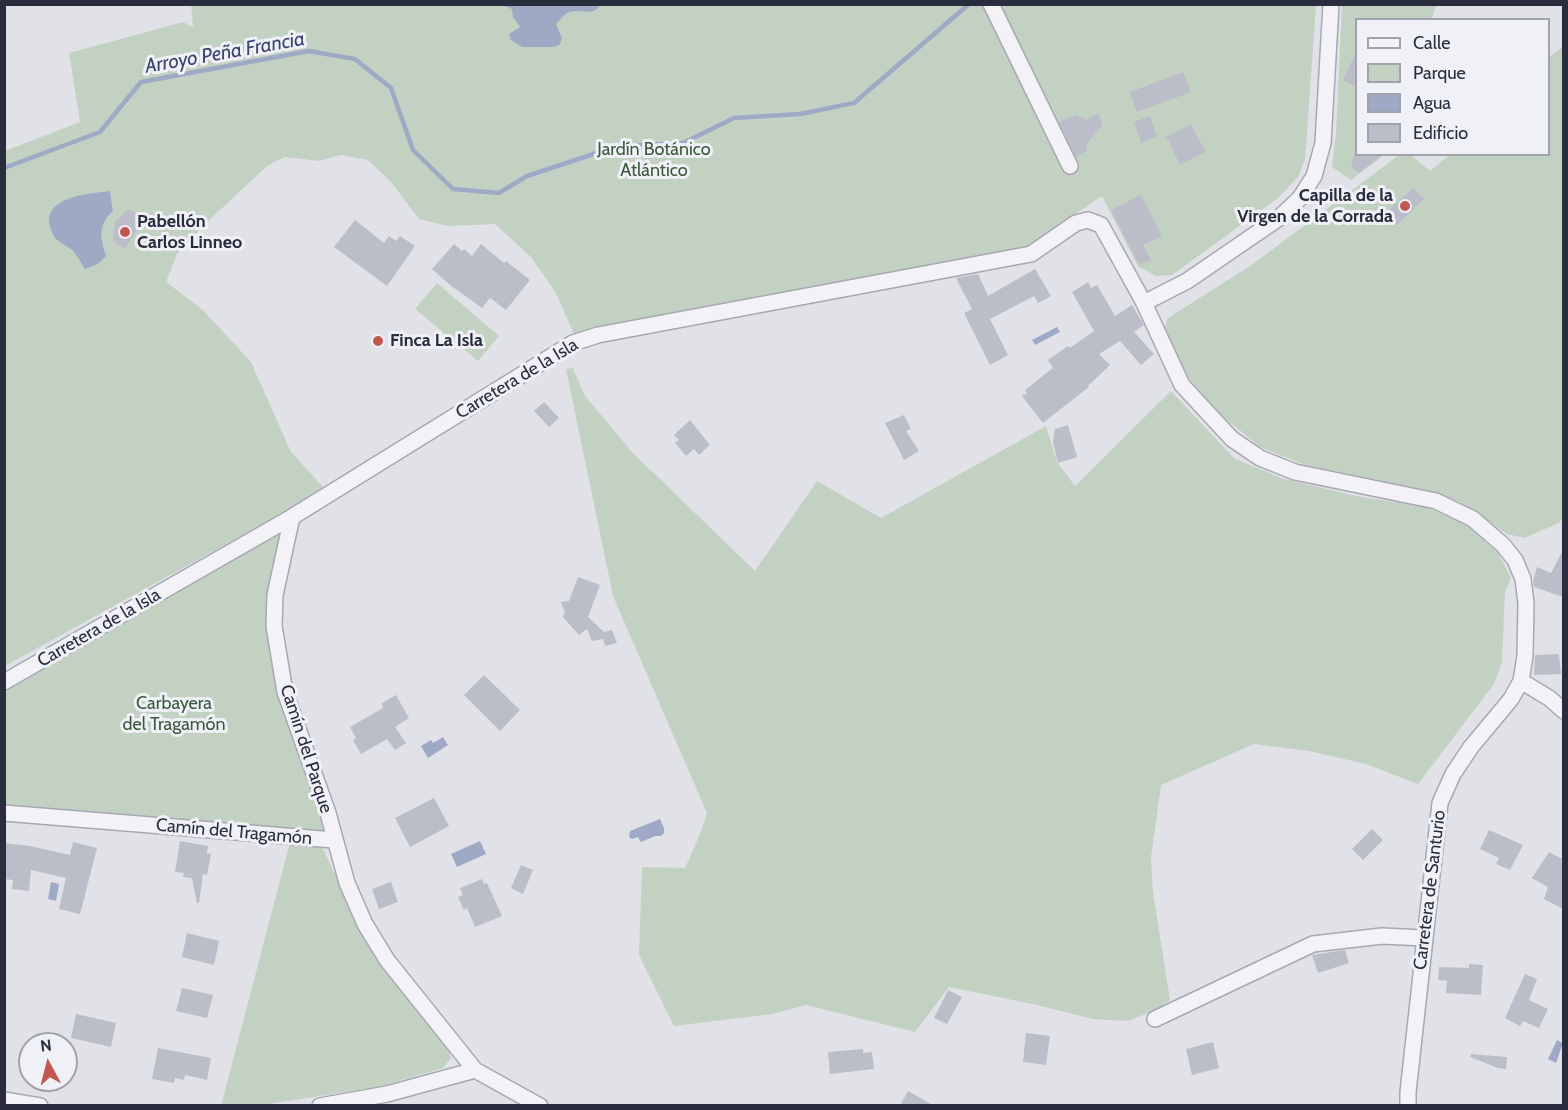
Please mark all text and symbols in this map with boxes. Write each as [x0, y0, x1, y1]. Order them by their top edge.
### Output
legend [1355, 18, 1550, 156]
water label: Arroyo Peña Francia [143, 27, 307, 79]
text: Calle [1413, 32, 1450, 54]
text: Parque [1413, 62, 1466, 84]
text: Agua [1413, 92, 1451, 114]
text: Edificio [1413, 122, 1468, 144]
park label: Jardín Botánico Atlántico [597, 139, 711, 182]
place label: Capilla de la Virgen de la Corrada [1237, 185, 1393, 228]
marker: Capilla de la Virgen de la Corrada [1398, 199, 1412, 213]
place label: Pabellón Carlos Linneo [137, 211, 242, 254]
marker: Pabellón Carlos Linneo [118, 225, 132, 239]
place label: Finca La Isla [390, 330, 483, 352]
marker: Finca La Isla [371, 334, 385, 348]
street label: Carretera de la Isla [452, 334, 582, 424]
street label: Carretera de la Isla [34, 584, 164, 672]
street label: Camín del Parque [275, 682, 337, 816]
park label: Carbayera del Tragamón [122, 693, 226, 736]
street label: Carretera de Santurio [1409, 809, 1451, 971]
street label: Camín del Tragamón [155, 814, 313, 850]
north arrow [18, 1032, 78, 1092]
text: N [39, 1036, 53, 1056]

